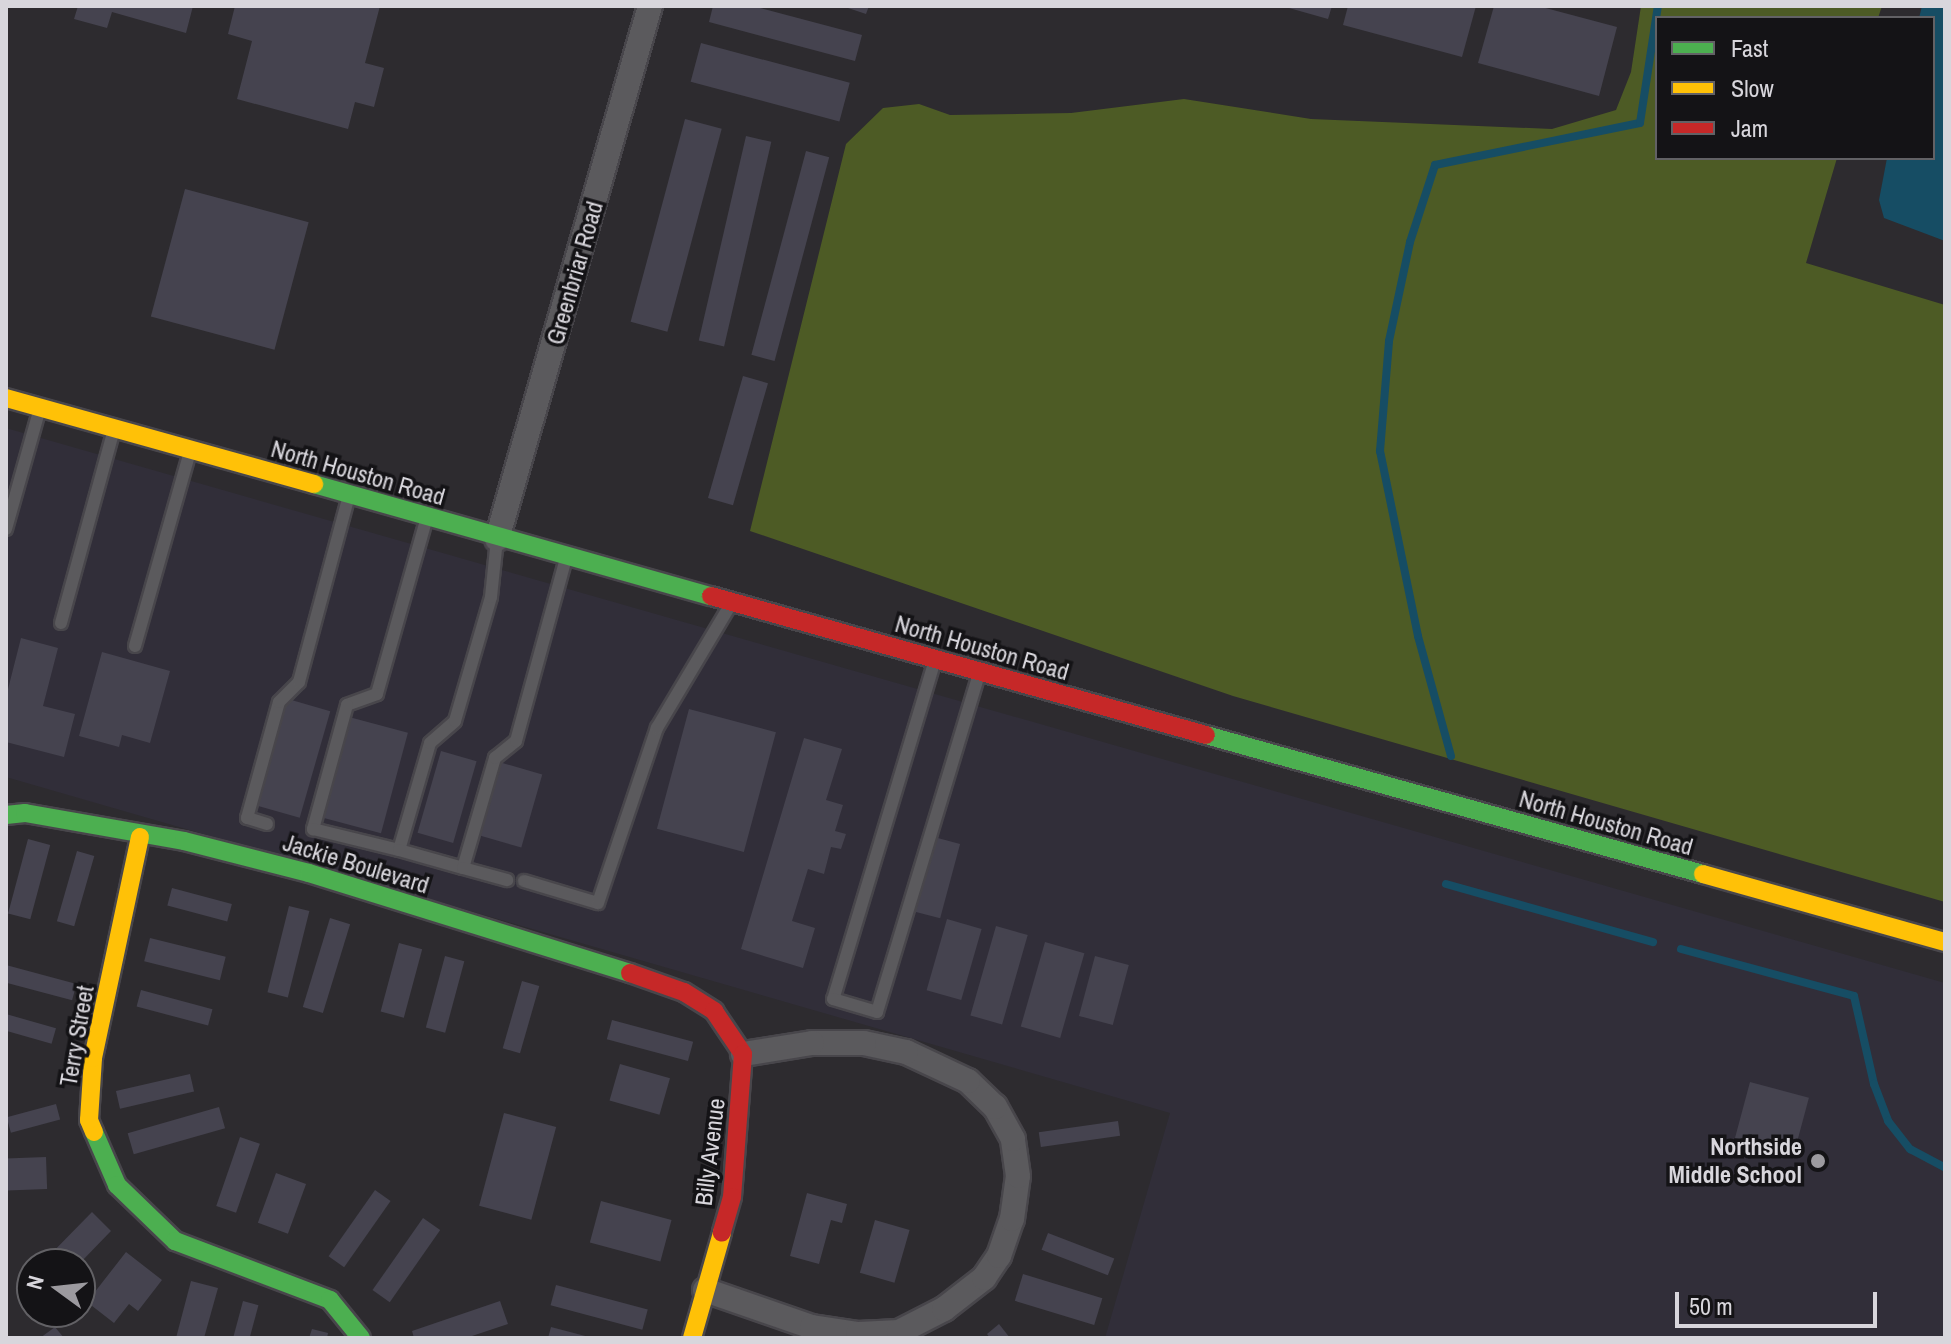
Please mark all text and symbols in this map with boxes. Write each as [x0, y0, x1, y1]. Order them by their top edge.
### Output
legend [1655, 16, 1935, 160]
text: Fast [1731, 32, 1768, 64]
text: Slow [1731, 72, 1774, 104]
text: Jam [1731, 112, 1768, 144]
street label: Greenbriar Road [541, 198, 609, 348]
street label: North Houston Road [268, 434, 448, 512]
street label: North Houston Road [892, 609, 1072, 687]
street label: North Houston Road [1516, 784, 1696, 862]
street label: Jackie Boulevard [280, 828, 432, 900]
street label: Terry Street [54, 983, 100, 1089]
street label: Billy Avenue [689, 1096, 731, 1208]
place label: Northside Middle School [1669, 1133, 1802, 1189]
marker: Northside Middle School [1809, 1152, 1827, 1170]
north arrow [16, 1248, 96, 1328]
text: N [19, 1272, 51, 1292]
scale bar [1679, 1276, 1881, 1326]
text: 50 m [1689, 1290, 1733, 1322]

